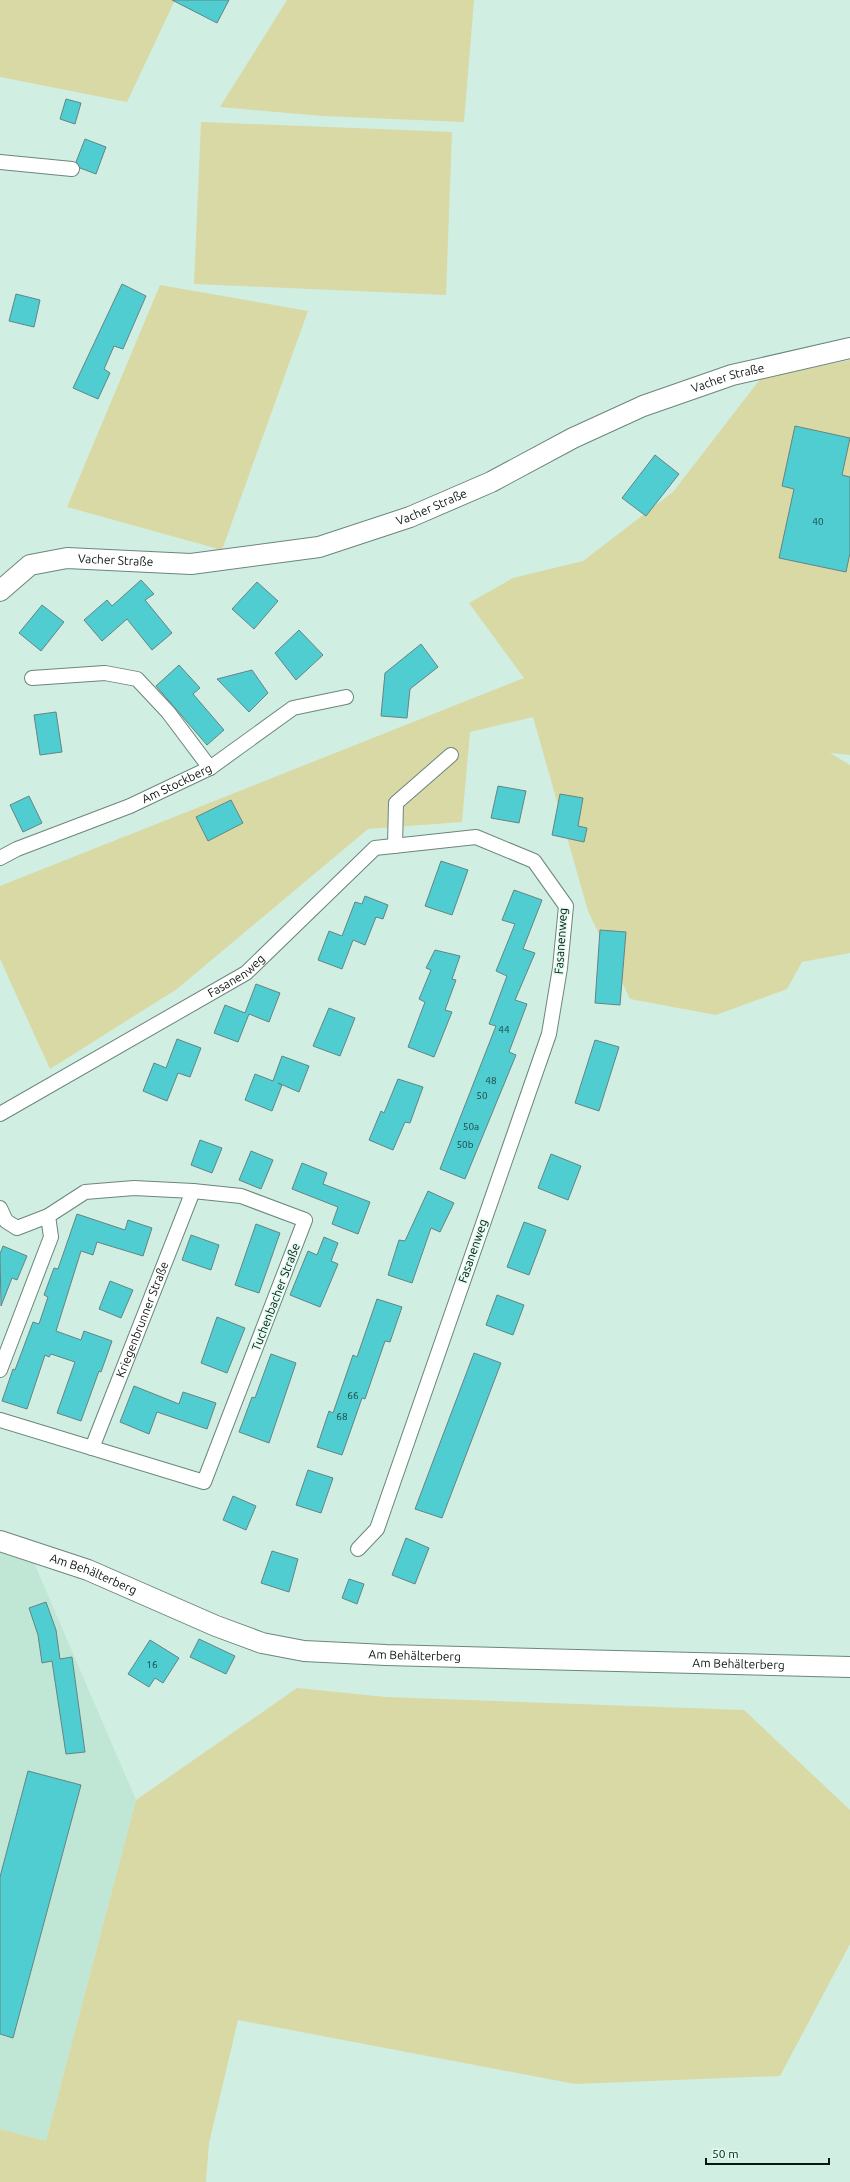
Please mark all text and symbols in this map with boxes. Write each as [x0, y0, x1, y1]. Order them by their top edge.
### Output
street label: Vacher Straße [689, 361, 765, 395]
street label: Vacher Straße [394, 486, 469, 527]
house number: 40 [812, 516, 824, 527]
street label: Vacher Straße [78, 552, 154, 568]
street label: Am Stockberg [140, 761, 214, 805]
street label: Fasanenweg [552, 907, 569, 975]
street label: Fasanenweg [205, 951, 267, 1000]
house number: 44 [498, 1024, 510, 1035]
house number: 48 [485, 1075, 497, 1086]
house number: 50 [476, 1090, 488, 1101]
house number: 50a [463, 1121, 479, 1132]
house number: 50b [456, 1139, 474, 1150]
street label: Fasanenweg [456, 1217, 490, 1284]
street label: Tuchenbacher Straße [249, 1241, 302, 1352]
street label: Kriegenbrunner Straße [113, 1260, 171, 1379]
house number: 66 [347, 1390, 359, 1401]
house number: 68 [336, 1411, 348, 1422]
street label: Am Behälterberg [48, 1551, 139, 1597]
street label: Am Behälterberg [368, 1647, 461, 1663]
street label: Am Behälterberg [692, 1656, 785, 1671]
house number: 16 [146, 1659, 158, 1670]
scale bar [706, 2140, 829, 2166]
text: 50 m [712, 2147, 739, 2160]

